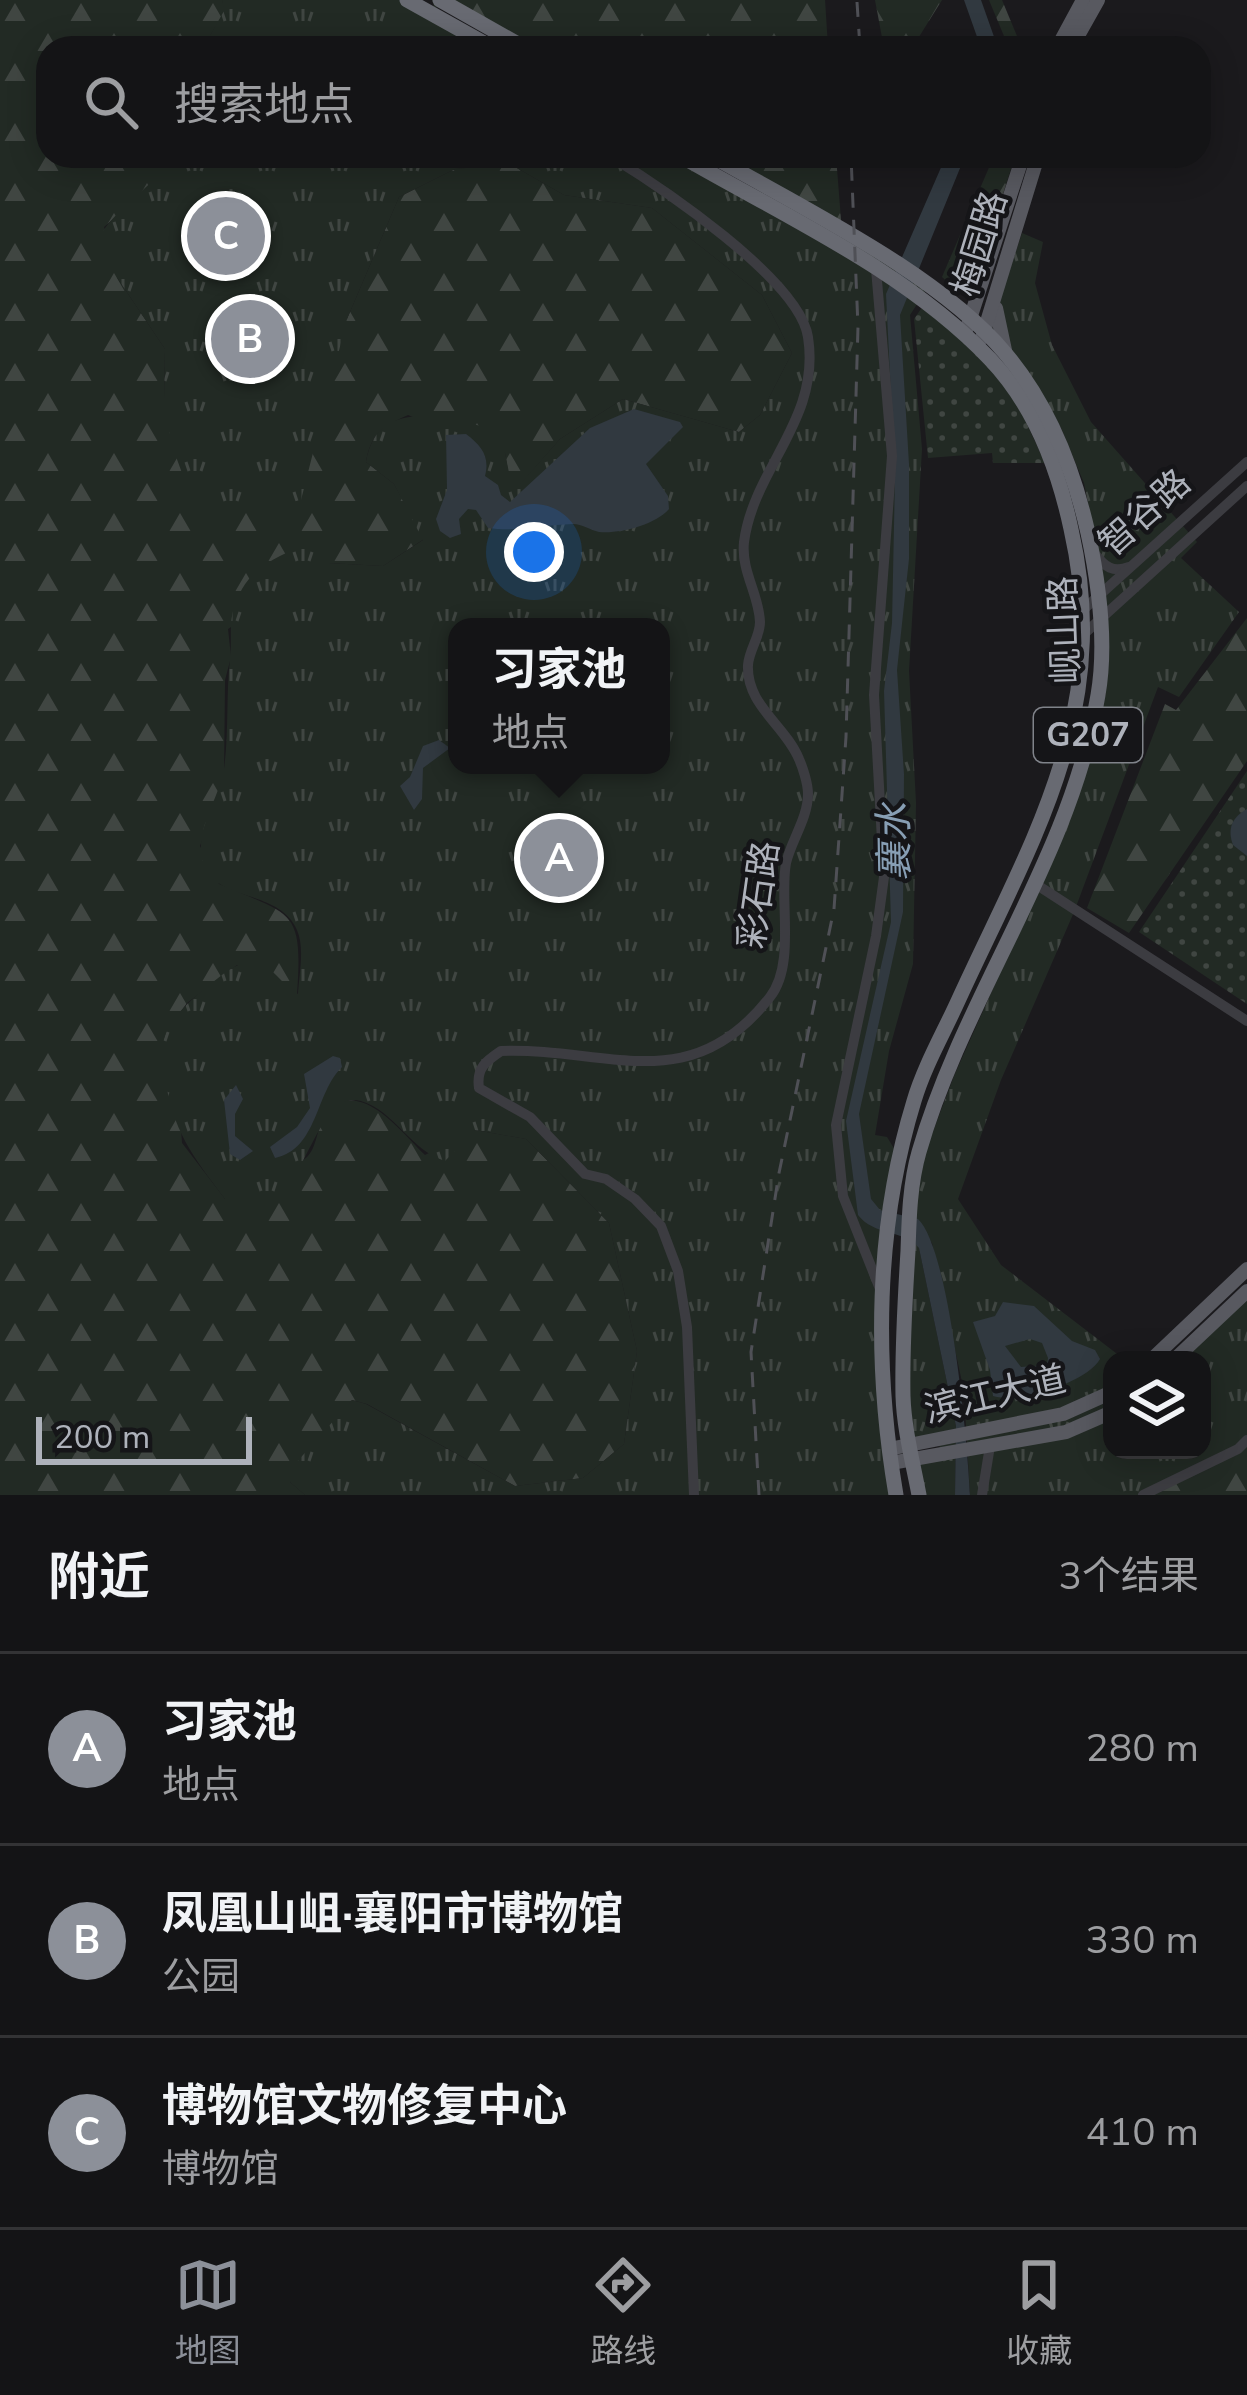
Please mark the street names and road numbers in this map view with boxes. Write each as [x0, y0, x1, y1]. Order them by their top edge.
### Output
street label: 梅园路 [941, 185, 1019, 303]
street label: 智谷路 [1088, 459, 1202, 567]
street label: 岘山路 [1039, 575, 1091, 685]
road number: G207 [1034, 708, 1142, 762]
street label: 彩石路 [727, 838, 791, 952]
street label: 滨江大道 [919, 1355, 1071, 1435]

